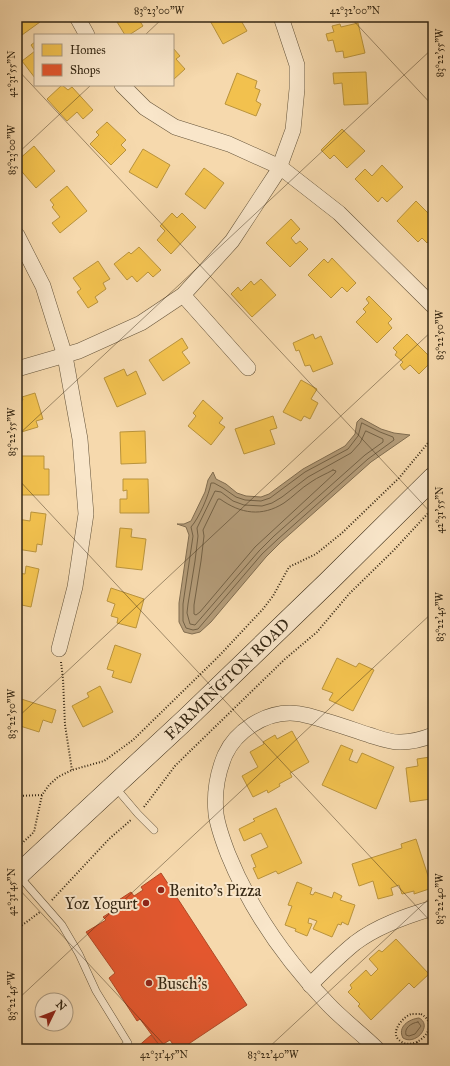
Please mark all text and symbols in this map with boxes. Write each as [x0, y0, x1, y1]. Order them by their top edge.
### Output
text: 83°23'00"W [134, 5, 185, 17]
text: 42°32'00"N [330, 5, 381, 17]
text: 83°22'55"W [434, 28, 446, 77]
legend [34, 34, 174, 86]
text: Homes [70, 43, 106, 57]
text: 42°31'55"N [6, 50, 18, 98]
text: Shops [70, 63, 100, 77]
text: 83°23'00"W [6, 124, 18, 175]
text: 83°22'50"W [434, 310, 446, 360]
text: 83°22'55"W [6, 407, 18, 456]
text: 42°31'55"N [434, 486, 446, 534]
text: 83°22'45"W [434, 592, 446, 642]
street label: FARMINGTON ROAD [161, 614, 293, 744]
text: 83°22'50"W [6, 689, 18, 739]
text: 42°31'45"N [6, 868, 18, 916]
text: 83°22'40"W [434, 873, 446, 924]
place label: Benito's Pizza [169, 881, 262, 900]
marker: Benito's Pizza [156, 885, 166, 895]
place label: Yoz Yogurt [65, 894, 138, 914]
marker: Yoz Yogurt [141, 898, 151, 908]
text: 83°22'45"W [6, 971, 18, 1021]
place label: Busch's [157, 974, 207, 993]
marker: Busch's [144, 978, 154, 988]
north arrow [34, 992, 74, 1032]
text: N [53, 998, 69, 1014]
text: 42°31'45"N [140, 1049, 188, 1061]
text: 83°22'40"W [248, 1049, 299, 1061]

